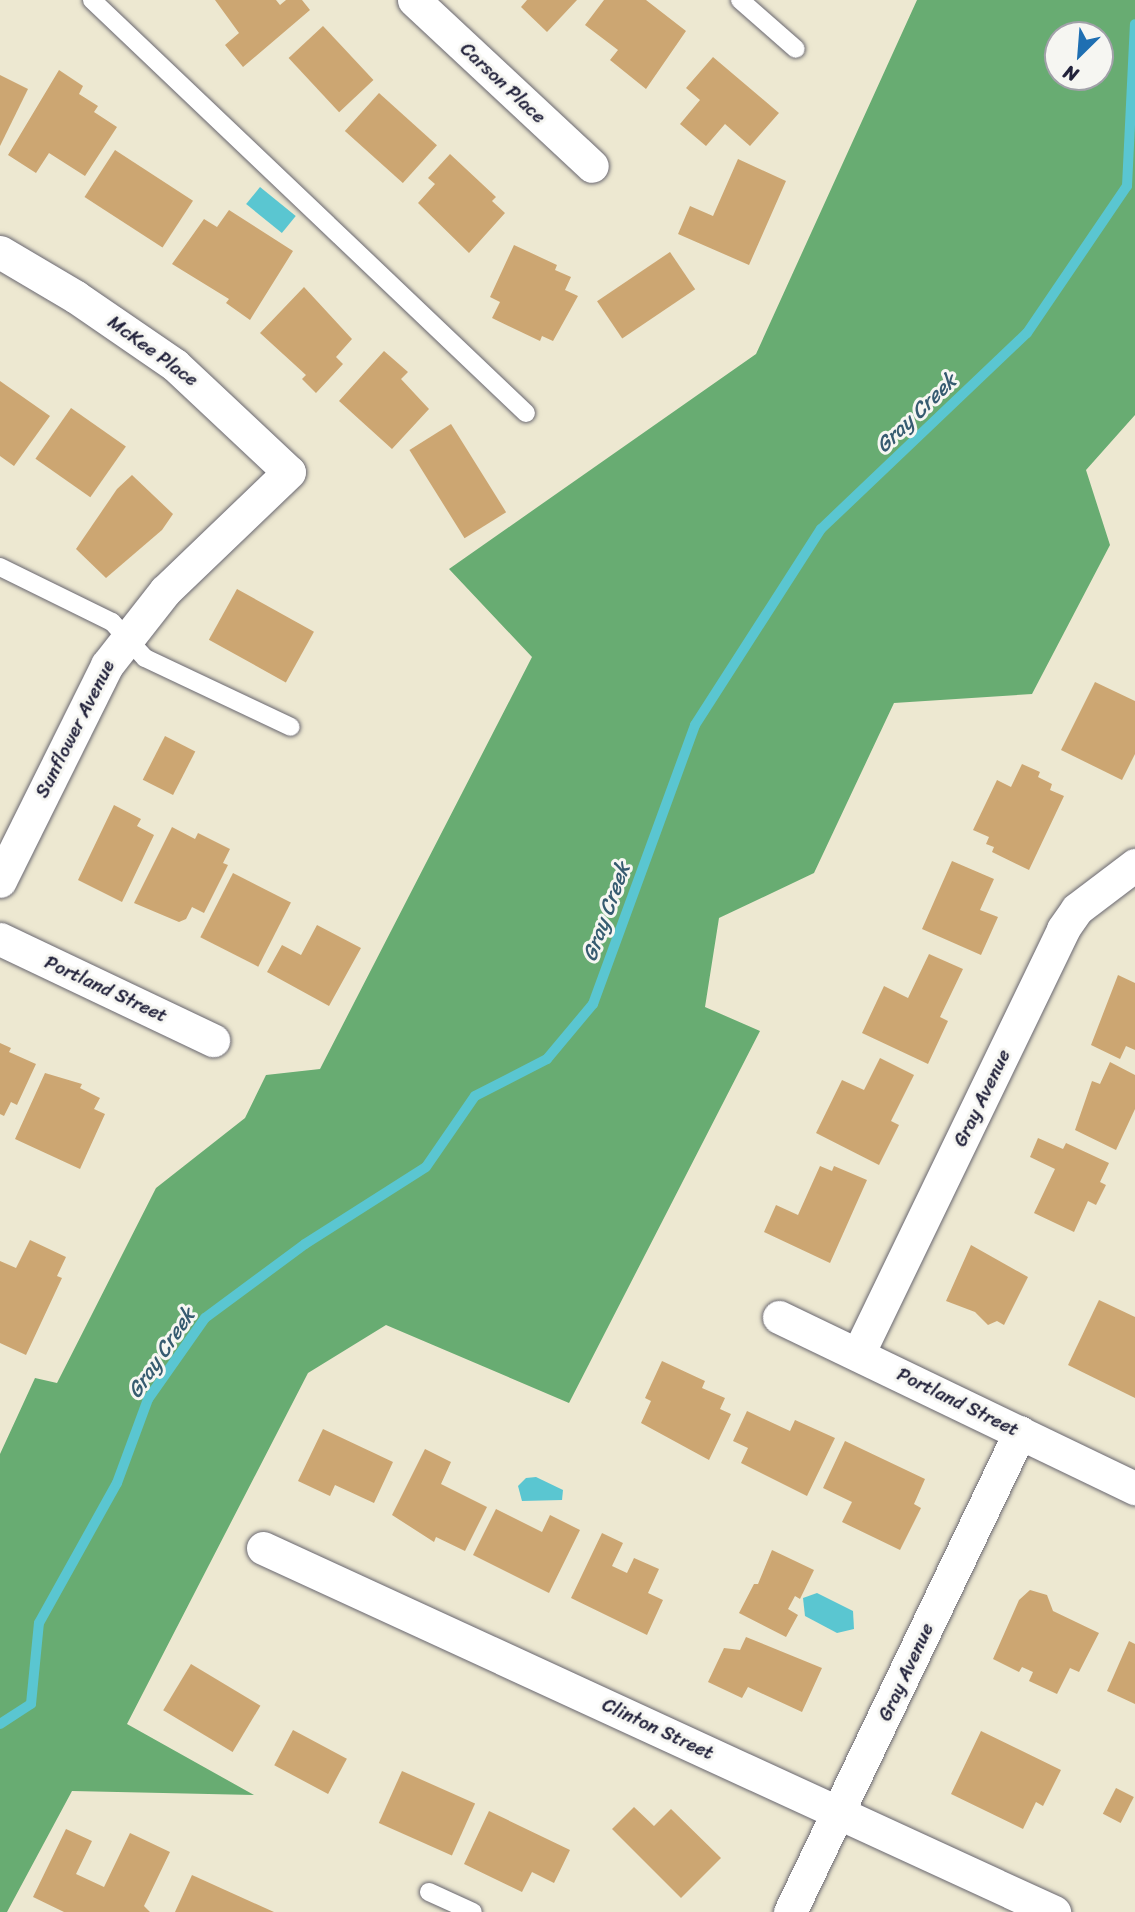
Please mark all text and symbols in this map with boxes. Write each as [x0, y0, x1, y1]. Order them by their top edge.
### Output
north arrow [1044, 21, 1114, 91]
street label: Carson Place [456, 38, 550, 128]
text: N [1058, 56, 1084, 91]
street label: McKee Place [103, 310, 203, 392]
water label: Gray Creek [870, 368, 962, 458]
street label: Sunflower Avenue [30, 656, 120, 802]
water label: Gray Creek [577, 859, 635, 965]
street label: Portland Street [41, 951, 171, 1027]
street label: Gray Avenue [949, 1046, 1015, 1150]
water label: Gray Creek [122, 1303, 200, 1403]
street label: Portland Street [893, 1363, 1023, 1441]
street label: Gray Avenue [874, 1620, 938, 1724]
street label: Clinton Street [599, 1693, 717, 1765]

